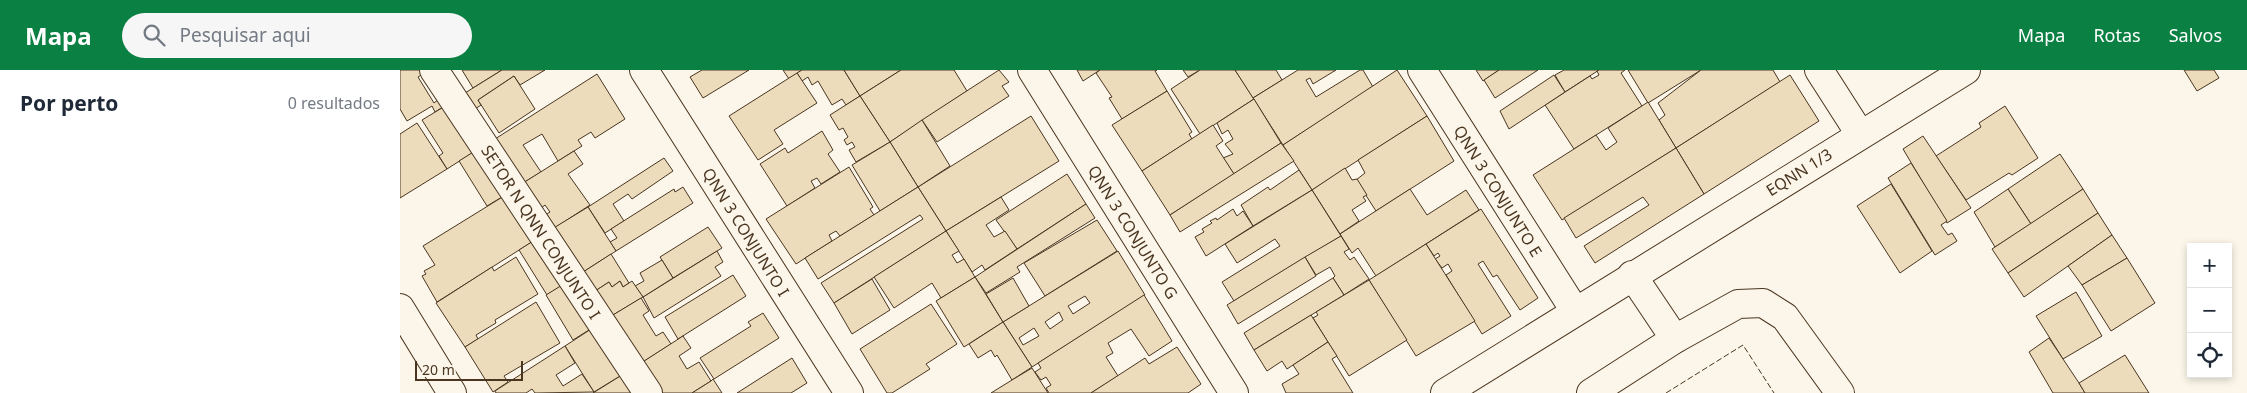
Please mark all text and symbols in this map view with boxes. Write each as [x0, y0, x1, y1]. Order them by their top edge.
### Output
search box [122, 13, 472, 58]
text: Mapa [25, 19, 92, 52]
icon: search [140, 21, 168, 49]
text: Pesquisar aqui [180, 22, 311, 48]
text: Mapa [2018, 23, 2065, 47]
text: Rotas [2093, 23, 2141, 47]
text: Salvos [2169, 23, 2222, 47]
text: Por perto [20, 89, 118, 117]
text: 0 resultados [288, 92, 380, 114]
street label: QNN 3 CONJUNTO E [1449, 121, 1547, 261]
street label: SETOR N QNN CONJUNTO I [476, 141, 606, 323]
street label: EQNN 1/3 [1762, 143, 1836, 201]
street label: QNN 3 CONJUNTO G [1083, 161, 1183, 303]
street label: QNN 3 CONJUNTO I [698, 164, 794, 300]
map controls [2187, 243, 2232, 378]
button: + [2187, 243, 2232, 288]
button: − [2187, 288, 2232, 333]
button: locate [2187, 333, 2232, 378]
scale bar [415, 358, 522, 381]
text: 20 m [422, 360, 455, 379]

